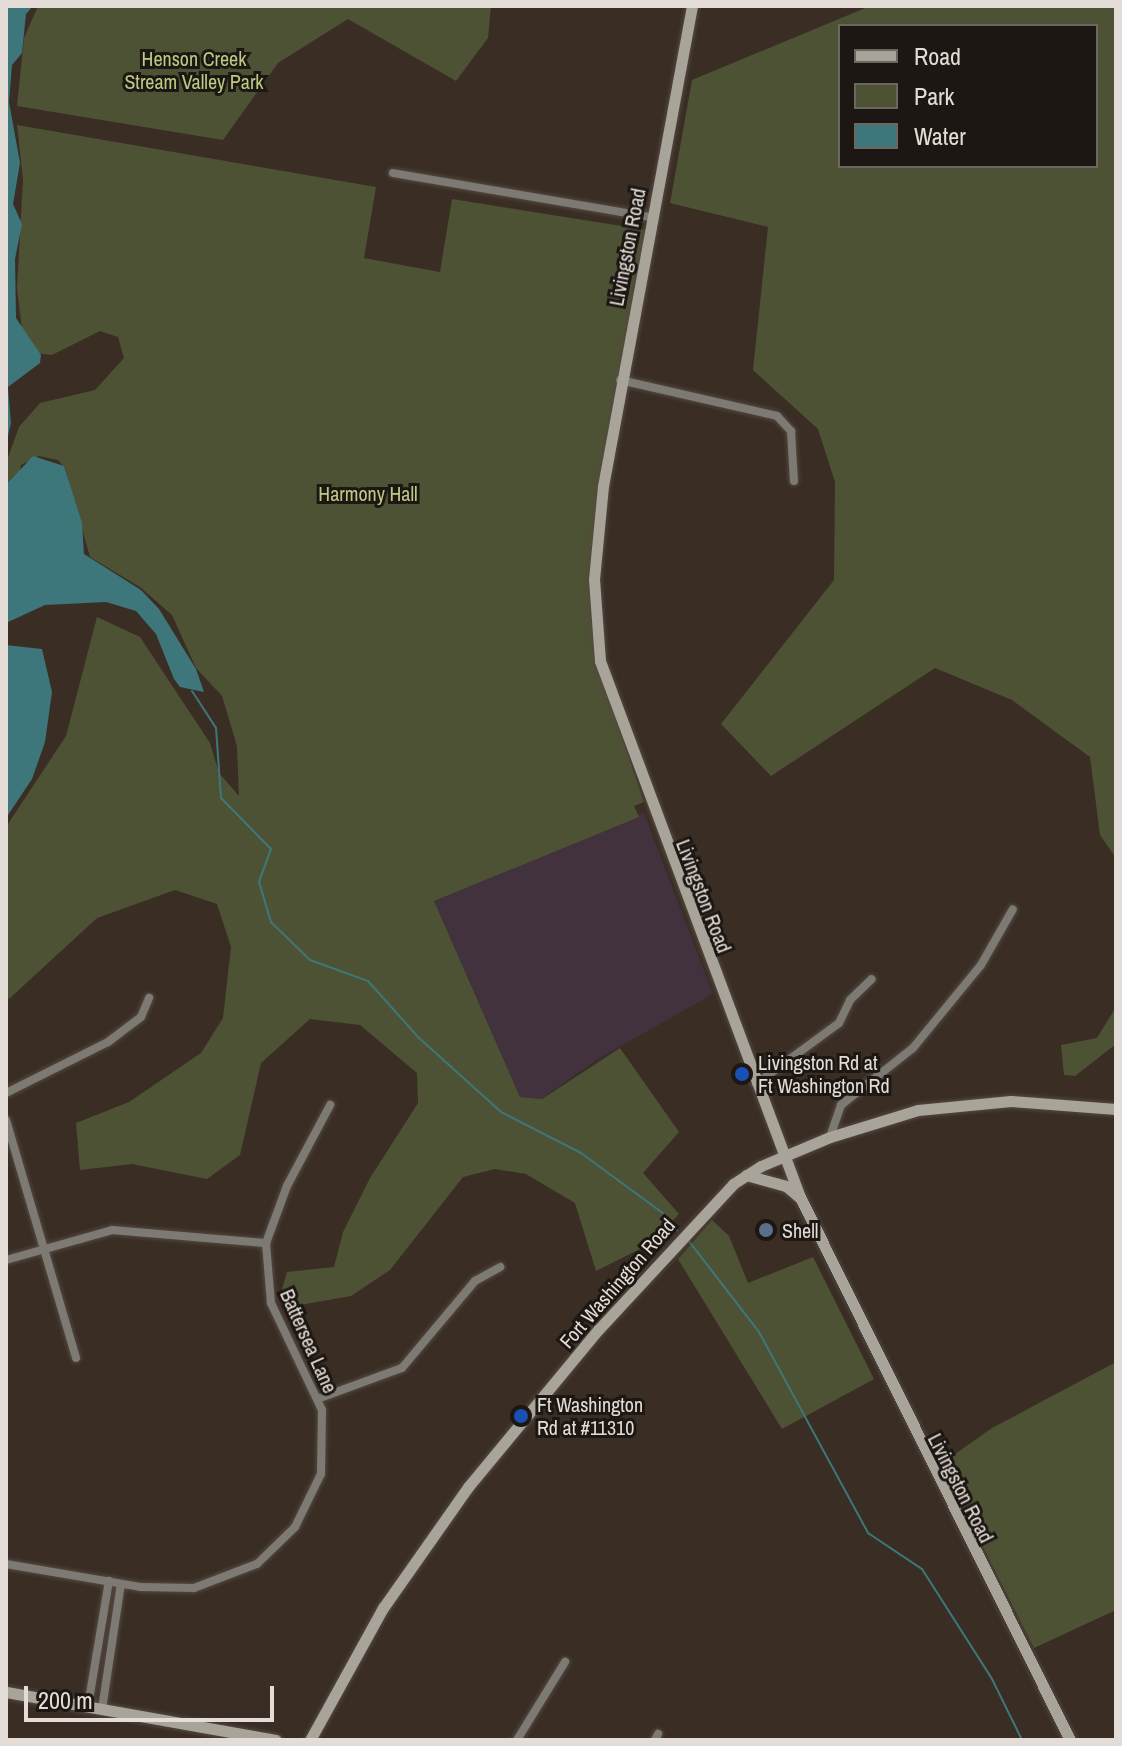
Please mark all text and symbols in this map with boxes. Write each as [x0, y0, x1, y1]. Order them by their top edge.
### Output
legend [838, 24, 1098, 168]
text: Road [914, 40, 961, 72]
park label: Henson Creek Stream Valley Park [124, 47, 264, 94]
text: Park [914, 80, 954, 112]
text: Water [914, 120, 966, 152]
street label: Livingston Road [604, 186, 650, 308]
park label: Harmony Hall [318, 481, 418, 505]
street label: Livingston Road [671, 836, 737, 956]
place label: Livingston Rd at Ft Washington Rd [758, 1050, 890, 1097]
marker: Livingston Rd at Ft Washington Rd [733, 1065, 751, 1083]
street label: Fort Washington Road [554, 1213, 680, 1353]
place label: Shell [782, 1218, 818, 1242]
marker: Shell [757, 1221, 775, 1239]
street label: Battersea Lane [275, 1285, 343, 1397]
place label: Ft Washington Rd at #11310 [537, 1392, 643, 1439]
marker: Ft Washington Rd at #11310 [512, 1407, 530, 1425]
street label: Livingston Road [923, 1429, 999, 1547]
scale bar [28, 1670, 278, 1720]
text: 200 m [38, 1684, 93, 1716]

